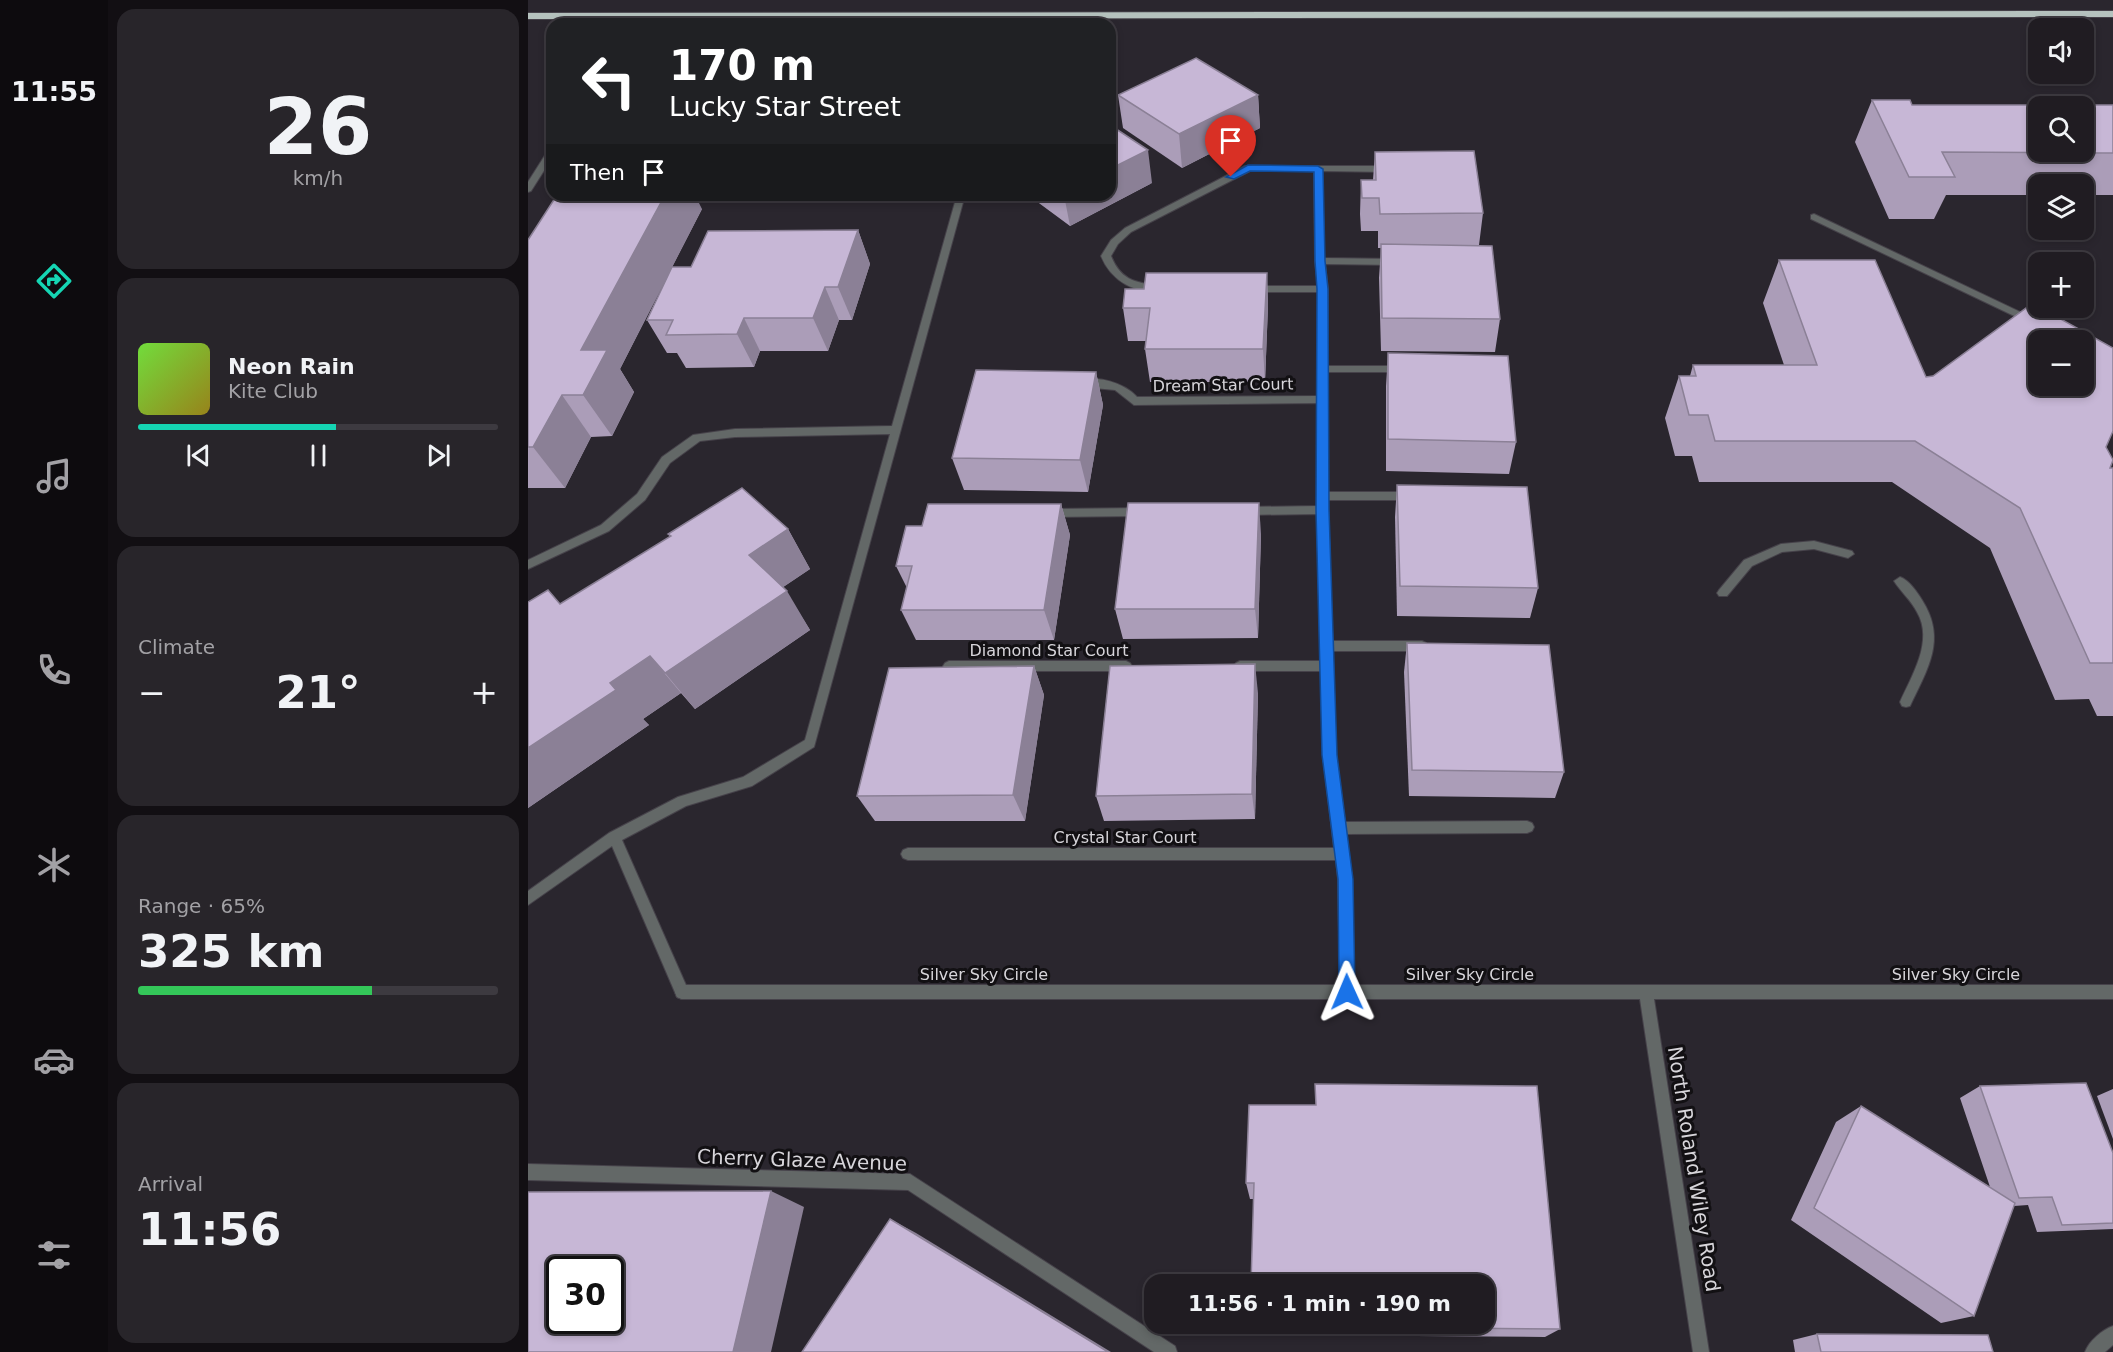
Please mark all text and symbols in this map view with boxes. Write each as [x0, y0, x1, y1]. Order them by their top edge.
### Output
map controls [2028, 18, 2094, 396]
button: sound [2028, 18, 2094, 84]
text: 170 m [669, 41, 815, 90]
icon: left [570, 42, 648, 120]
text: 11:55 [11, 76, 97, 107]
text: 26 [264, 82, 372, 172]
text: Lucky Star Street [669, 91, 901, 122]
button: search [2028, 96, 2094, 162]
pin [1205, 115, 1256, 177]
icon: arrive [1214, 124, 1247, 157]
icon: arrive [637, 156, 670, 189]
text: Then [570, 160, 625, 185]
text: km/h [293, 166, 343, 190]
button: layers [2028, 174, 2094, 240]
button: + [2028, 252, 2094, 318]
icon: directions [33, 260, 75, 302]
button: − [2028, 330, 2094, 396]
text: Neon Rain [228, 354, 355, 379]
street label: Dream Star Court [1152, 374, 1294, 396]
text: Kite Club [228, 379, 318, 403]
icon: previous [182, 439, 215, 472]
icon: pause [302, 439, 335, 472]
icon: next [422, 439, 455, 472]
icon: music [33, 455, 75, 497]
text: Climate [138, 635, 215, 659]
street label: Diamond Star Court [969, 641, 1129, 660]
icon: phone [33, 649, 75, 691]
text: 21° [275, 666, 361, 719]
text: − [138, 673, 166, 712]
text: + [470, 673, 498, 712]
street label: Crystal Star Court [1053, 828, 1197, 847]
icon: climate [33, 844, 75, 886]
text: Range · 65% [138, 894, 265, 918]
text: 325 km [138, 925, 324, 978]
position arrow [1315, 960, 1379, 1024]
street label: Silver Sky Circle [920, 965, 1048, 984]
street label: Silver Sky Circle [1406, 965, 1534, 984]
street label: Silver Sky Circle [1892, 965, 2020, 984]
icon: car [33, 1039, 75, 1081]
street label: North Roland Wiley Road [1663, 1045, 1725, 1293]
street label: Cherry Glaze Avenue [697, 1144, 907, 1176]
text: Arrival [138, 1172, 203, 1196]
text: 11:56 [138, 1203, 281, 1256]
icon: filters [33, 1234, 75, 1276]
speed limit sign: 30 [546, 1256, 624, 1334]
text: 11:56 · 1 min · 190 m [1188, 1291, 1451, 1316]

